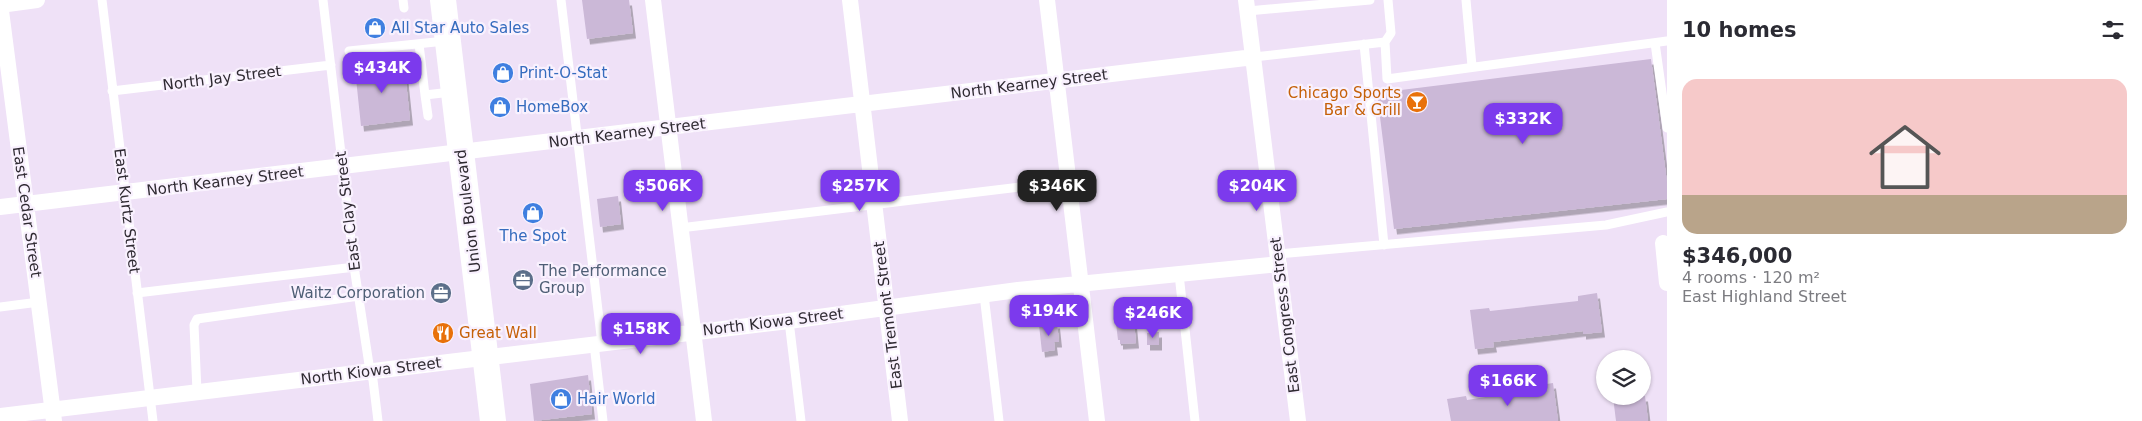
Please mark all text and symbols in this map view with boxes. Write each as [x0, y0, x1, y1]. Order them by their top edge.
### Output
shop icon: All Star Auto Sales [363, 16, 387, 40]
icon: filters [2099, 16, 2127, 44]
text: 10 homes [1682, 18, 1797, 42]
place label: All Star Auto Sales [391, 19, 530, 37]
pin: $434K [347, 52, 417, 94]
text: $434K [354, 58, 410, 77]
shop icon: Print-O-Stat [491, 61, 515, 85]
street label: North Jay Street [162, 62, 283, 94]
place label: Print-O-Stat [519, 64, 608, 82]
street label: North Kearney Street [949, 65, 1109, 103]
place label: Chicago Sports Bar & Grill [1288, 84, 1401, 119]
bar icon: Chicago Sports Bar & Grill [1405, 90, 1429, 114]
shop icon: HomeBox [488, 95, 512, 119]
place label: HomeBox [516, 98, 588, 116]
pin: $332K [1488, 102, 1558, 145]
text: $332K [1495, 109, 1551, 128]
icon: home [1860, 112, 1950, 202]
street label: North Kearney Street [547, 114, 707, 152]
street label: East Cedar Street [9, 145, 45, 279]
street label: East Kurtz Street [110, 147, 144, 275]
street label: Union Boulevard [452, 148, 484, 274]
street label: East Clay Street [332, 150, 364, 272]
street label: North Kearney Street [145, 162, 305, 200]
pin: $506K [628, 170, 698, 212]
pin: $257K [825, 170, 895, 212]
pin: $346K [1022, 170, 1092, 212]
pin: $204K [1222, 170, 1292, 212]
text: $506K [635, 176, 691, 195]
text: $257K [832, 176, 888, 195]
text: $346K [1029, 176, 1085, 195]
text: $204K [1229, 176, 1285, 195]
shop icon: The Spot [521, 201, 545, 225]
place label: The Spot [499, 227, 566, 245]
street label: East Congress Street [1266, 236, 1303, 394]
street label: East Tremont Street [870, 240, 906, 390]
text: $346,000 [1682, 244, 1792, 268]
place label: The Performance Group [538, 262, 667, 297]
office icon: The Performance Group [511, 268, 535, 292]
text: 4 rooms · 120 m² [1682, 268, 1820, 287]
office icon: Waitz Corporation [429, 281, 453, 305]
place label: Waitz Corporation [291, 284, 425, 302]
text: East Highland Street [1682, 287, 1847, 306]
pin: $194K [1014, 294, 1084, 337]
pin: $246K [1118, 296, 1188, 339]
text: $194K [1021, 301, 1077, 320]
text: $246K [1125, 303, 1181, 322]
street label: North Kiowa Street [702, 304, 845, 340]
pin: $158K [606, 312, 676, 355]
text: $158K [613, 319, 669, 338]
restaurant icon: Great Wall [431, 321, 455, 345]
place label: Great Wall [459, 324, 537, 342]
map controls [1596, 350, 1651, 405]
button: layers [1596, 350, 1651, 405]
street label: North Kiowa Street [300, 353, 443, 389]
pin: $166K [1473, 364, 1543, 407]
text: $166K [1480, 371, 1536, 390]
shop icon: Hair World [549, 387, 573, 411]
place label: Hair World [577, 390, 656, 408]

